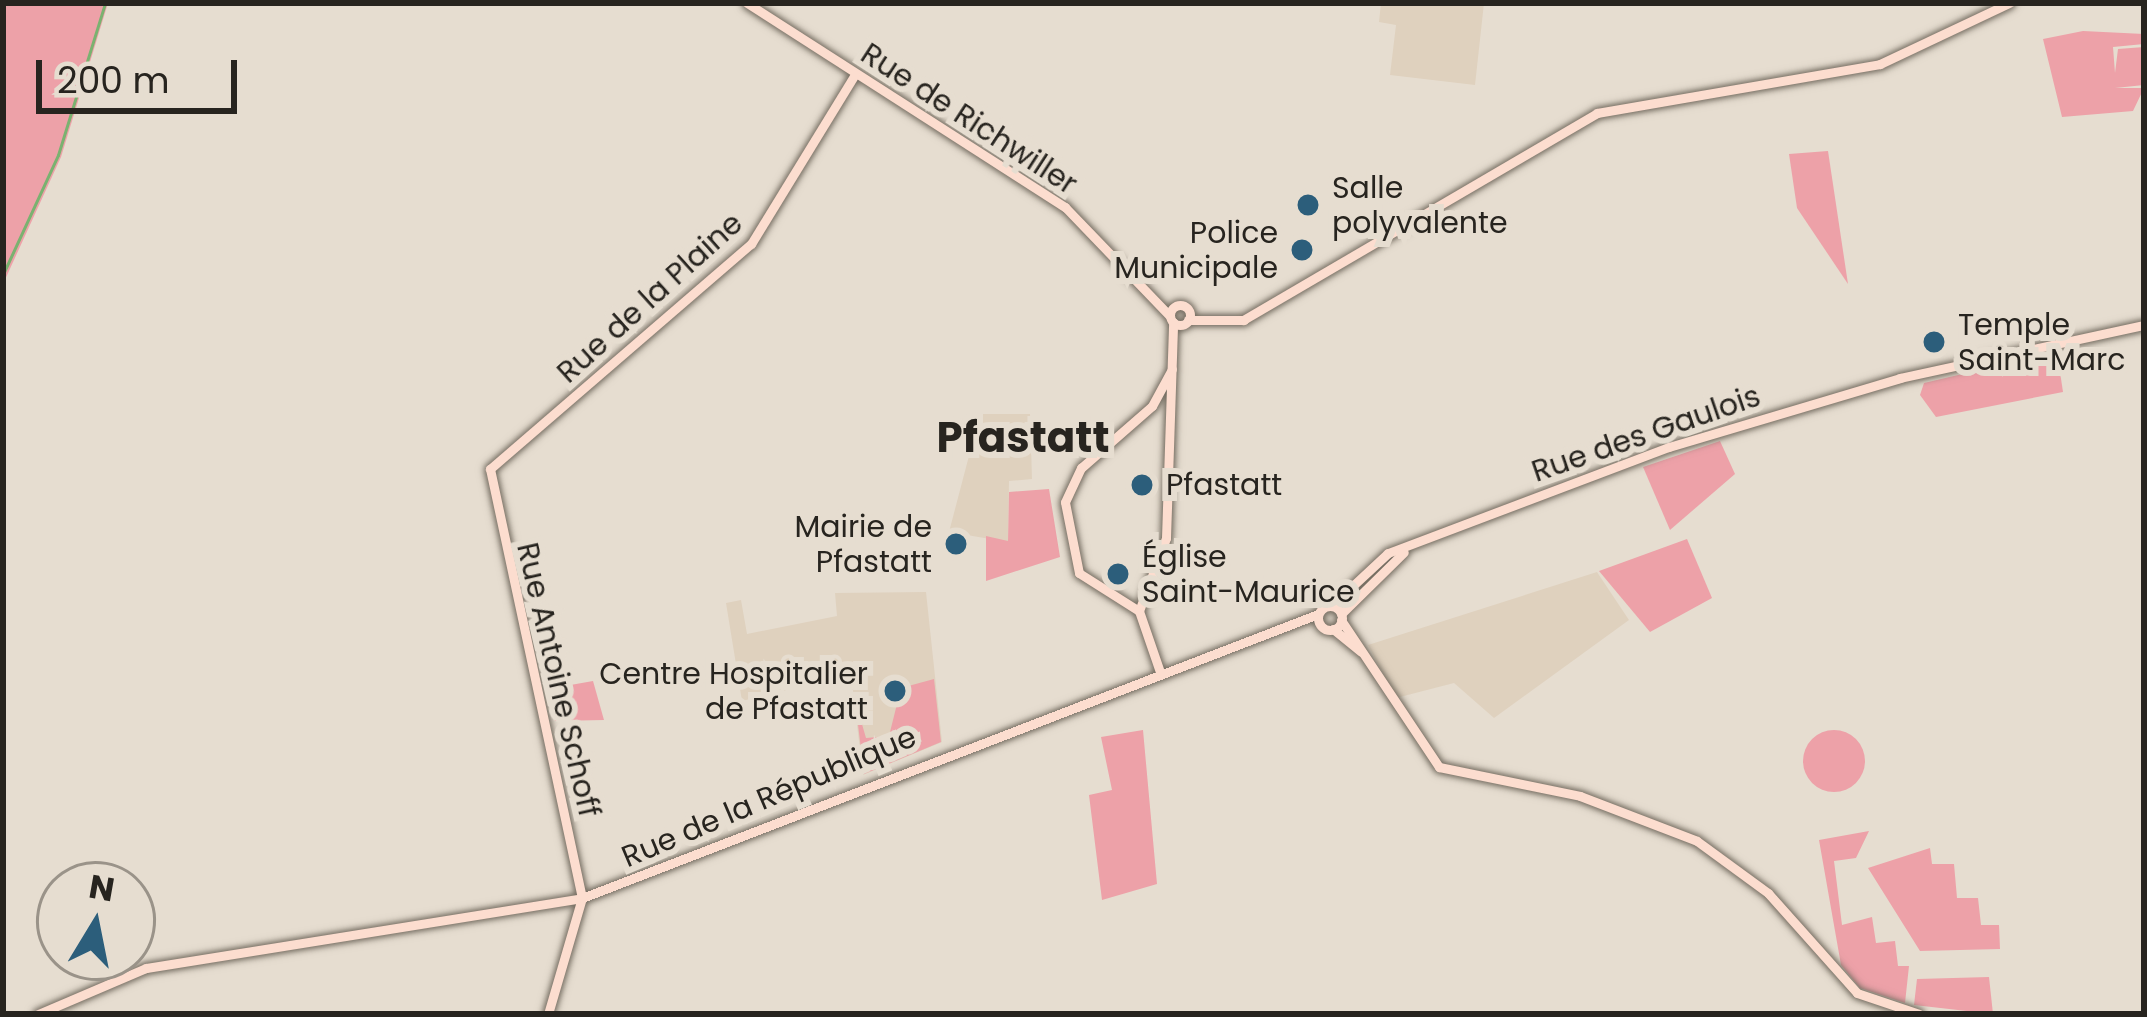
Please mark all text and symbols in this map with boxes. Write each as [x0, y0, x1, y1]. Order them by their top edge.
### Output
scale bar [42, 36, 243, 110]
street label: Rue de Richwiller [854, 36, 1084, 202]
text: 200 m [57, 55, 170, 106]
place label: Salle polyvalente [1332, 170, 1508, 240]
marker: Salle polyvalente [1295, 192, 1321, 218]
street label: Rue de la Plaine [550, 205, 750, 391]
place label: Police Municipale [1114, 215, 1278, 286]
marker: Police Municipale [1289, 237, 1315, 263]
place label: Temple Saint-Marc [1958, 307, 2125, 378]
marker: Temple Saint-Marc [1921, 329, 1947, 355]
street label: Rue des Gaulois [1527, 378, 1765, 490]
district label: Pfastatt [937, 413, 1109, 463]
place label: Pfastatt [1166, 467, 1282, 503]
marker: Pfastatt [1129, 472, 1155, 498]
place label: Mairie de Pfastatt [794, 509, 932, 580]
marker: Mairie de Pfastatt [943, 531, 969, 557]
street label: Rue Antoine Schoff [509, 539, 607, 821]
place label: Église Saint-Maurice [1142, 539, 1355, 610]
marker: Église Saint-Maurice [1105, 561, 1131, 587]
place label: Centre Hospitalier de Pfastatt [599, 656, 868, 726]
marker: Centre Hospitalier de Pfastatt [879, 675, 911, 707]
street label: Rue de la République [617, 719, 921, 875]
north arrow [36, 861, 156, 981]
text: N [86, 863, 118, 913]

